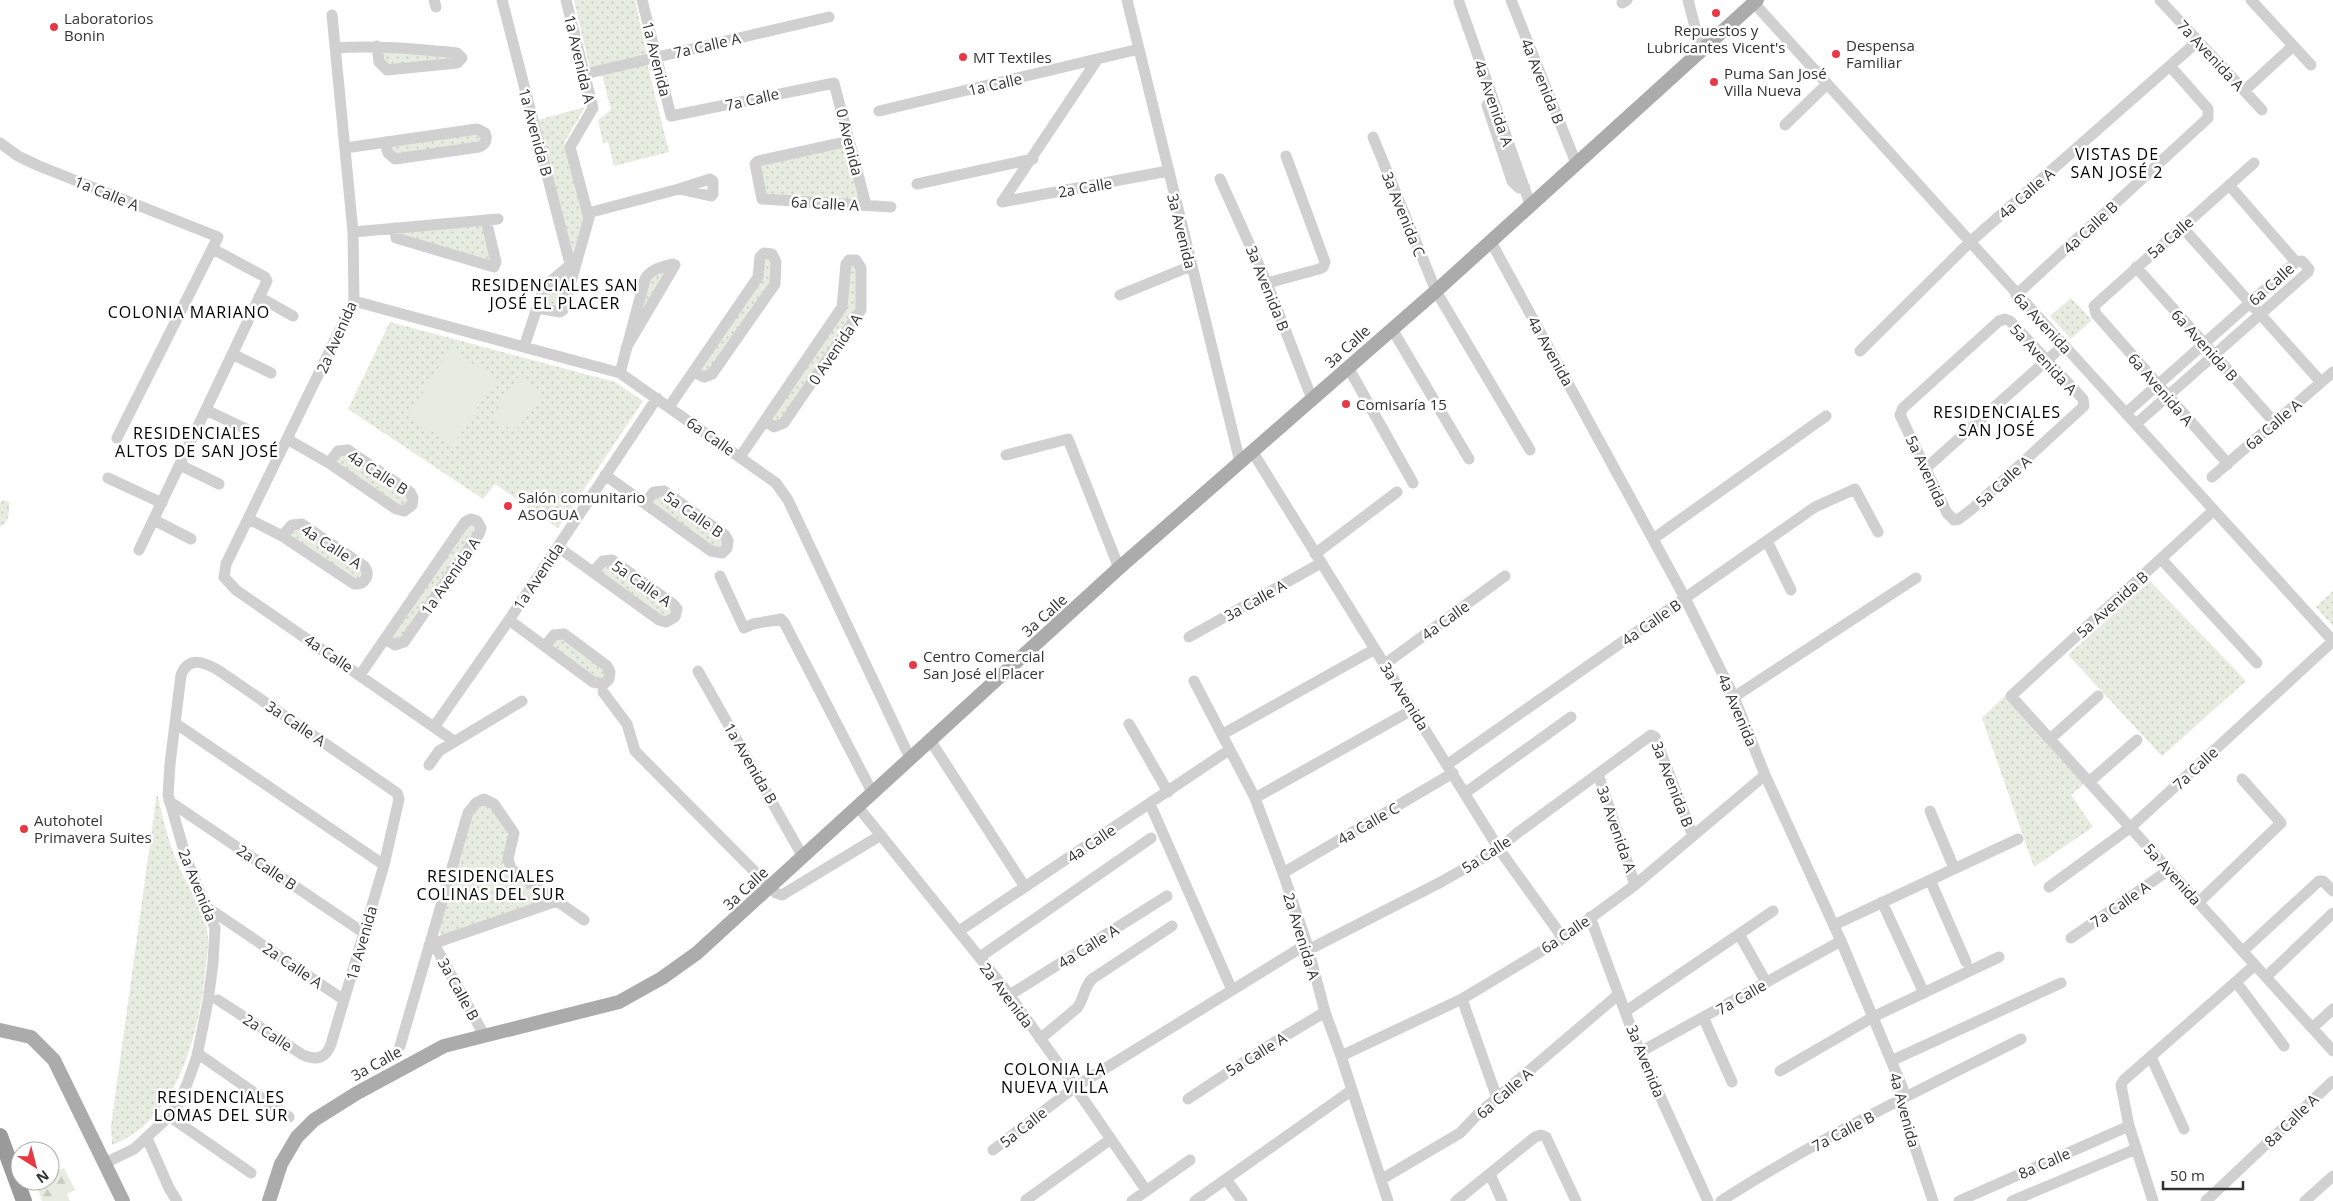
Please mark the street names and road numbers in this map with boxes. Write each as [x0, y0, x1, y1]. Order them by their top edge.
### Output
street label: 1a Avenida A [560, 13, 600, 106]
street label: 7a Avenida A [2173, 15, 2249, 95]
street label: 1a Avenida [638, 19, 676, 99]
street label: 7a Calle A [672, 27, 743, 62]
street label: 4a Avenida B [1517, 35, 1569, 127]
street label: 4a Avenida A [1470, 57, 1518, 149]
street label: 1a Calle [966, 68, 1024, 100]
street label: 7a Calle [723, 83, 781, 115]
street label: 1a Avenida B [515, 86, 557, 178]
street label: 0 Avenida [832, 106, 868, 178]
street label: 4a Calle A [1994, 163, 2059, 223]
street label: 3a Avenida C [1378, 169, 1430, 259]
street label: 1a Calle A [72, 171, 143, 215]
street label: 2a Calle [1056, 172, 1114, 202]
street label: 6a Calle A [791, 191, 860, 215]
street label: 3a Avenida [1163, 191, 1201, 271]
street label: 4a Calle B [2058, 196, 2122, 258]
street label: 5a Calle [2143, 212, 2197, 262]
street label: 3a Avenida B [1242, 242, 1294, 334]
street label: 6a Calle [2244, 258, 2298, 310]
street label: 6a Avenida [2010, 288, 2076, 358]
street label: 2a Avenida [311, 298, 361, 376]
street label: 6a Avenida B [2167, 305, 2243, 385]
street label: 0 Avenida A [804, 309, 866, 388]
street label: 4a Avenida [1524, 313, 1578, 389]
street label: 5a Avenida A [2006, 319, 2082, 399]
street label: 3a Calle [1320, 320, 1374, 372]
street label: 6a Avenida A [2124, 348, 2198, 430]
street label: 6a Calle A [2241, 394, 2306, 454]
street label: 6a Calle [683, 412, 739, 460]
street label: 5a Avenida [1902, 432, 1952, 510]
street label: 4a Calle B [344, 445, 412, 499]
street label: 5a Calle A [1971, 450, 2035, 511]
street label: 5a Calle B [660, 486, 728, 542]
street label: 4a Calle A [298, 519, 366, 573]
street label: 1a Avenida A [416, 533, 484, 619]
street label: 1a Avenida [508, 539, 568, 613]
street label: 5a Calle A [608, 555, 676, 611]
street label: 5a Avenida B [2072, 566, 2152, 642]
street label: 3a Calle A [1220, 575, 1290, 625]
street label: 3a Calle [1017, 589, 1071, 641]
street label: 4a Calle B [1617, 594, 1685, 650]
street label: 4a Calle [1417, 596, 1473, 644]
street label: 4a Calle [301, 629, 357, 677]
street label: 3a Avenida [1376, 658, 1434, 734]
street label: 4a Avenida [1714, 671, 1762, 749]
street label: 3a Calle A [262, 696, 330, 751]
street label: 1a Avenida B [720, 719, 782, 807]
street label: 3a Avenida B [1647, 738, 1699, 830]
street label: 7a Calle [2168, 742, 2222, 794]
street label: 3a Avenida A [1593, 783, 1641, 875]
street label: 4a Calle C [1334, 797, 1402, 849]
street label: 4a Calle [1063, 819, 1119, 867]
street label: 5a Calle [1458, 831, 1514, 877]
street label: 5a Avenida [2140, 839, 2206, 909]
street label: 2a Calle B [233, 840, 301, 894]
street label: 2a Avenida [174, 846, 222, 924]
street label: 3a Calle [718, 862, 772, 914]
street label: 7a Calle A [2086, 876, 2154, 932]
street label: 2a Avenida A [1279, 890, 1325, 982]
street label: 1a Avenida [341, 903, 381, 983]
street label: 6a Calle [1537, 910, 1593, 958]
street label: 4a Calle A [1054, 919, 1123, 972]
street label: 2a Calle A [259, 938, 327, 993]
street label: 3a Calle B [434, 954, 484, 1024]
street label: 2a Avenida [976, 958, 1038, 1032]
street label: 7a Calle [1712, 975, 1770, 1019]
street label: 2a Calle [240, 1009, 296, 1055]
street label: 3a Avenida [1622, 1022, 1670, 1100]
street label: 5a Calle A [1222, 1027, 1291, 1080]
street label: 3a Calle [347, 1041, 405, 1085]
street label: 6a Calle A [1472, 1063, 1537, 1123]
street label: 4a Avenida [1885, 1070, 1925, 1150]
street label: 8a Calle A [2260, 1089, 2323, 1151]
street label: 5a Calle [995, 1102, 1051, 1152]
street label: 7a Calle B [1808, 1106, 1878, 1156]
street label: 8a Calle [2015, 1143, 2073, 1183]

